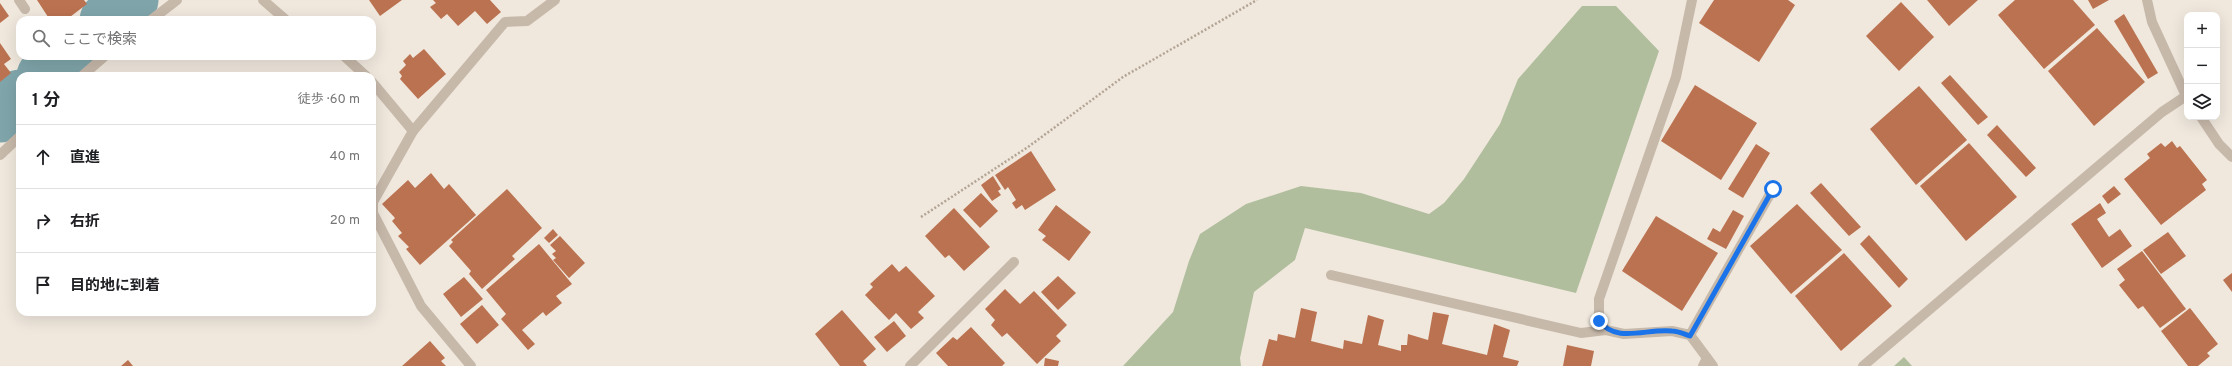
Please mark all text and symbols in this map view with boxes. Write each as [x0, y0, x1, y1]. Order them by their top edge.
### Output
map controls [2184, 12, 2220, 120]
button: + [2184, 12, 2220, 48]
search box [16, 16, 376, 60]
icon: search [30, 27, 52, 49]
text: ここで検索 [62, 31, 137, 50]
button: − [2184, 48, 2220, 84]
button: layers [2184, 84, 2220, 120]
text: 1 分 [32, 90, 60, 112]
text: 徒歩 · 60 m [298, 92, 360, 108]
icon: ahead [32, 146, 54, 168]
text: 直進 [70, 149, 100, 168]
text: 40 m [330, 149, 360, 165]
route start [1764, 180, 1782, 198]
icon: right [32, 210, 54, 232]
text: 右折 [70, 213, 100, 232]
text: 20 m [330, 213, 360, 229]
icon: arrive [32, 274, 54, 296]
text: 目的地に到着 [70, 277, 160, 296]
route end [1590, 312, 1608, 330]

